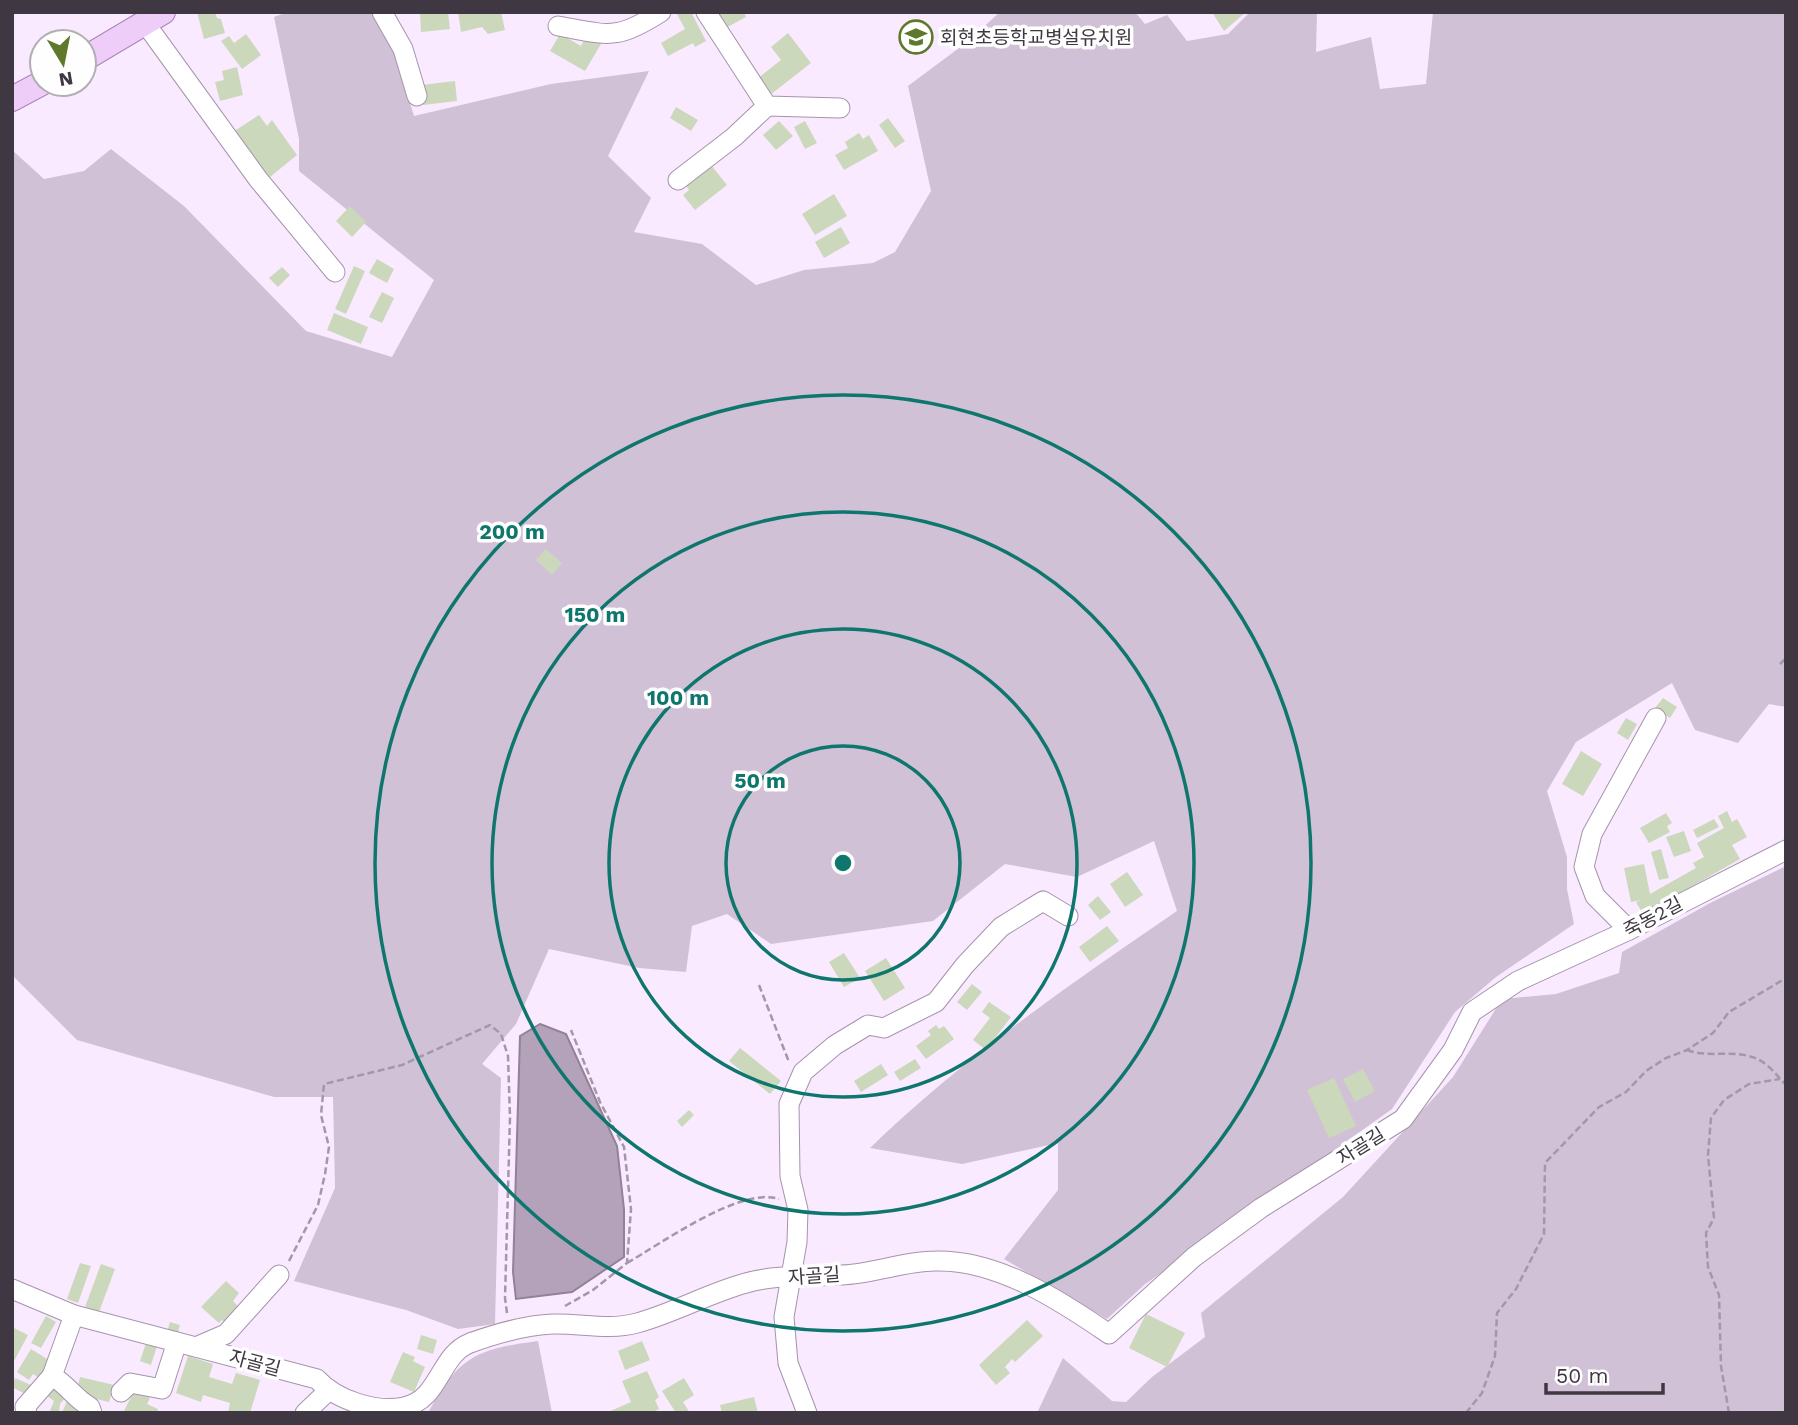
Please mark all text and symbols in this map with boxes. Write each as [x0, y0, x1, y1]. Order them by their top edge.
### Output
school or university icon: 회현초등학교병설유치원 [897, 18, 935, 56]
place label: 회현초등학교병설유치원 [940, 26, 1132, 49]
north arrow [28, 28, 98, 98]
text: N [57, 67, 75, 92]
text: 200 m [479, 519, 545, 544]
text: 150 m [565, 602, 625, 627]
text: 100 m [647, 685, 709, 710]
text: 50 m [734, 768, 786, 793]
centre of rings [831, 851, 855, 875]
street label: 죽동2길 [1620, 892, 1686, 942]
street label: 자골길 [1333, 1122, 1389, 1170]
street label: 자골길 [787, 1263, 841, 1289]
street label: 자골길 [227, 1345, 283, 1381]
scale bar [1546, 1352, 1663, 1396]
text: 50 m [1556, 1363, 1608, 1388]

